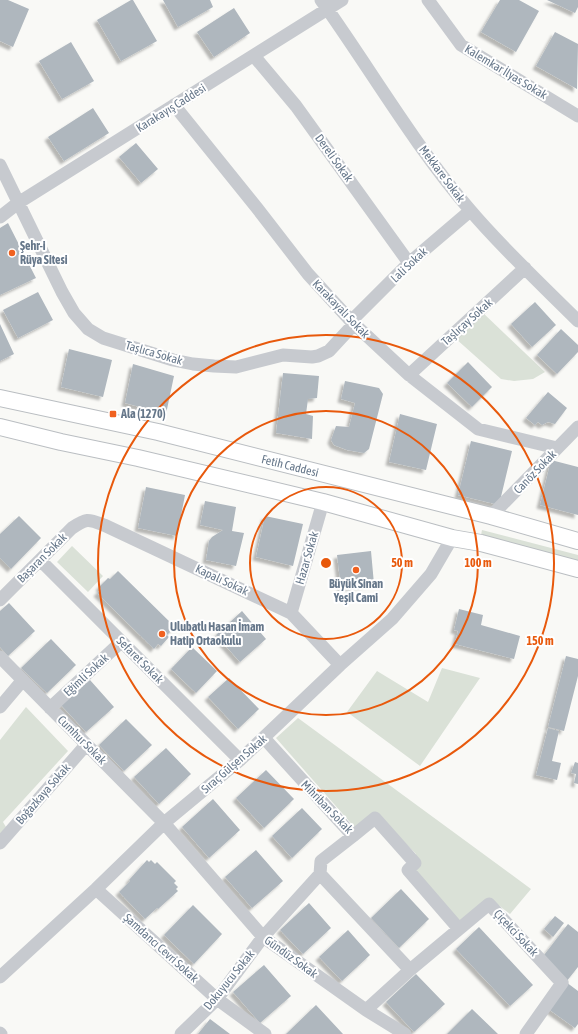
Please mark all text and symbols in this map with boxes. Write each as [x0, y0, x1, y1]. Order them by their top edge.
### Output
street label: Kalemkar İlyas Sokak [462, 42, 550, 102]
street label: Karakayış Caddesi [134, 81, 208, 135]
street label: Dereli Sokak [312, 131, 356, 185]
street label: Mekkare Sokak [416, 143, 468, 206]
place label: Şehr-i Rüya Sitesi [20, 239, 68, 267]
street label: Lali Sokak [388, 244, 431, 285]
marker: Şehr-i Rüya Sitesi [7, 248, 17, 258]
street label: Karakayalı Sokak [310, 277, 373, 342]
street label: Taşlıçay Sokak [439, 295, 496, 348]
street label: Taşlıca Sokak [124, 338, 185, 368]
place label: Ala (1270) [120, 407, 166, 421]
marker: Ala (1270) [108, 409, 118, 419]
street label: Canöz Sokak [511, 447, 560, 497]
street label: Fetih Caddesi [260, 452, 320, 480]
street label: Hazar Sokak [293, 529, 321, 586]
street label: Başaran Sokak [14, 530, 70, 586]
centre of rings [319, 556, 333, 570]
text: 50 m [391, 556, 413, 570]
text: 100 m [464, 556, 492, 570]
street label: Kapalı Sokak [193, 562, 251, 599]
marker: Büyük Sinan Yeşil Cami [351, 565, 361, 575]
place label: Büyük Sinan Yeşil Cami [329, 577, 383, 605]
place label: Ulubatlı Hasan İmam Hatip Ortaokulu [170, 619, 264, 648]
marker: Ulubatlı Hasan İmam Hatip Ortaokulu [157, 629, 167, 639]
street label: Sefaret Sokak [114, 634, 167, 687]
text: 150 m [526, 634, 554, 648]
street label: Eğimli Sokak [61, 650, 112, 699]
street label: Cumhur Sokak [55, 713, 110, 768]
street label: Sıraç Gülşen Sokak [198, 731, 270, 796]
street label: Boğazkaya Sokak [13, 760, 74, 827]
street label: Mihriban Sokak [298, 778, 356, 837]
street label: Çiçekci Sokak [491, 907, 542, 960]
street label: Şamdancı Cevri Sokak [121, 911, 202, 986]
street label: Gündüz Sokak [262, 933, 321, 981]
street label: Dokuyucu Sokak [201, 947, 258, 1013]

